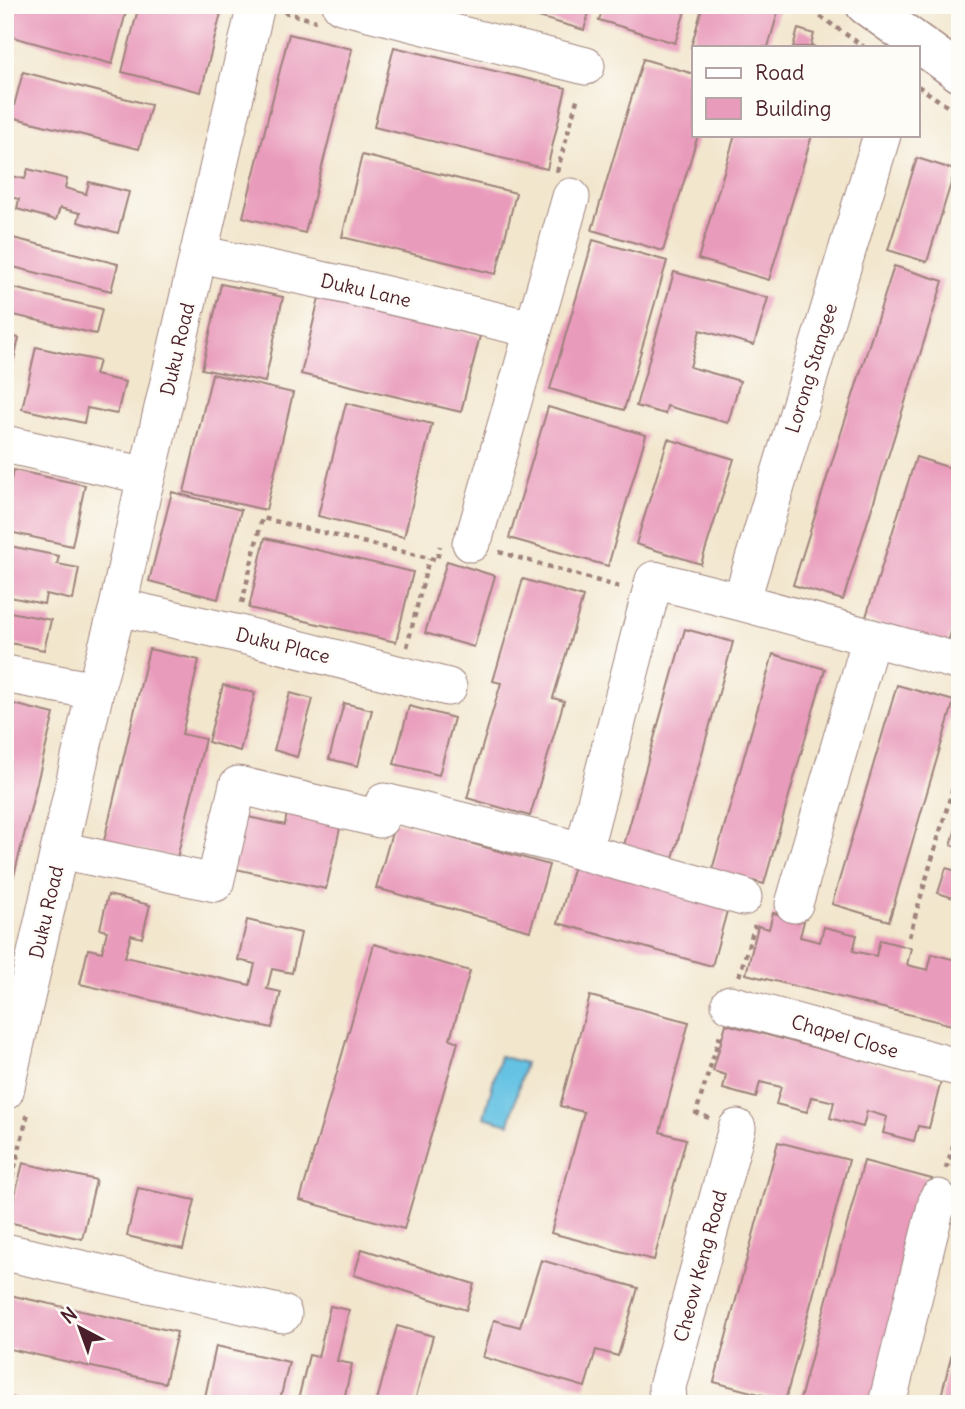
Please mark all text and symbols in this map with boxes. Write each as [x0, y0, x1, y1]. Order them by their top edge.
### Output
legend [692, 46, 920, 136]
text: Road [755, 59, 804, 86]
text: Building [755, 95, 831, 122]
street label: Duku Lane [318, 268, 414, 312]
street label: Duku Road [155, 300, 199, 398]
street label: Lorong Stangee [780, 300, 842, 436]
street label: Duku Place [234, 622, 332, 668]
street label: Duku Road [24, 863, 68, 961]
street label: Chapel Close [789, 1009, 901, 1063]
street label: Cheow Keng Road [668, 1188, 732, 1344]
north arrow [46, 1294, 116, 1364]
text: N [56, 1302, 82, 1329]

